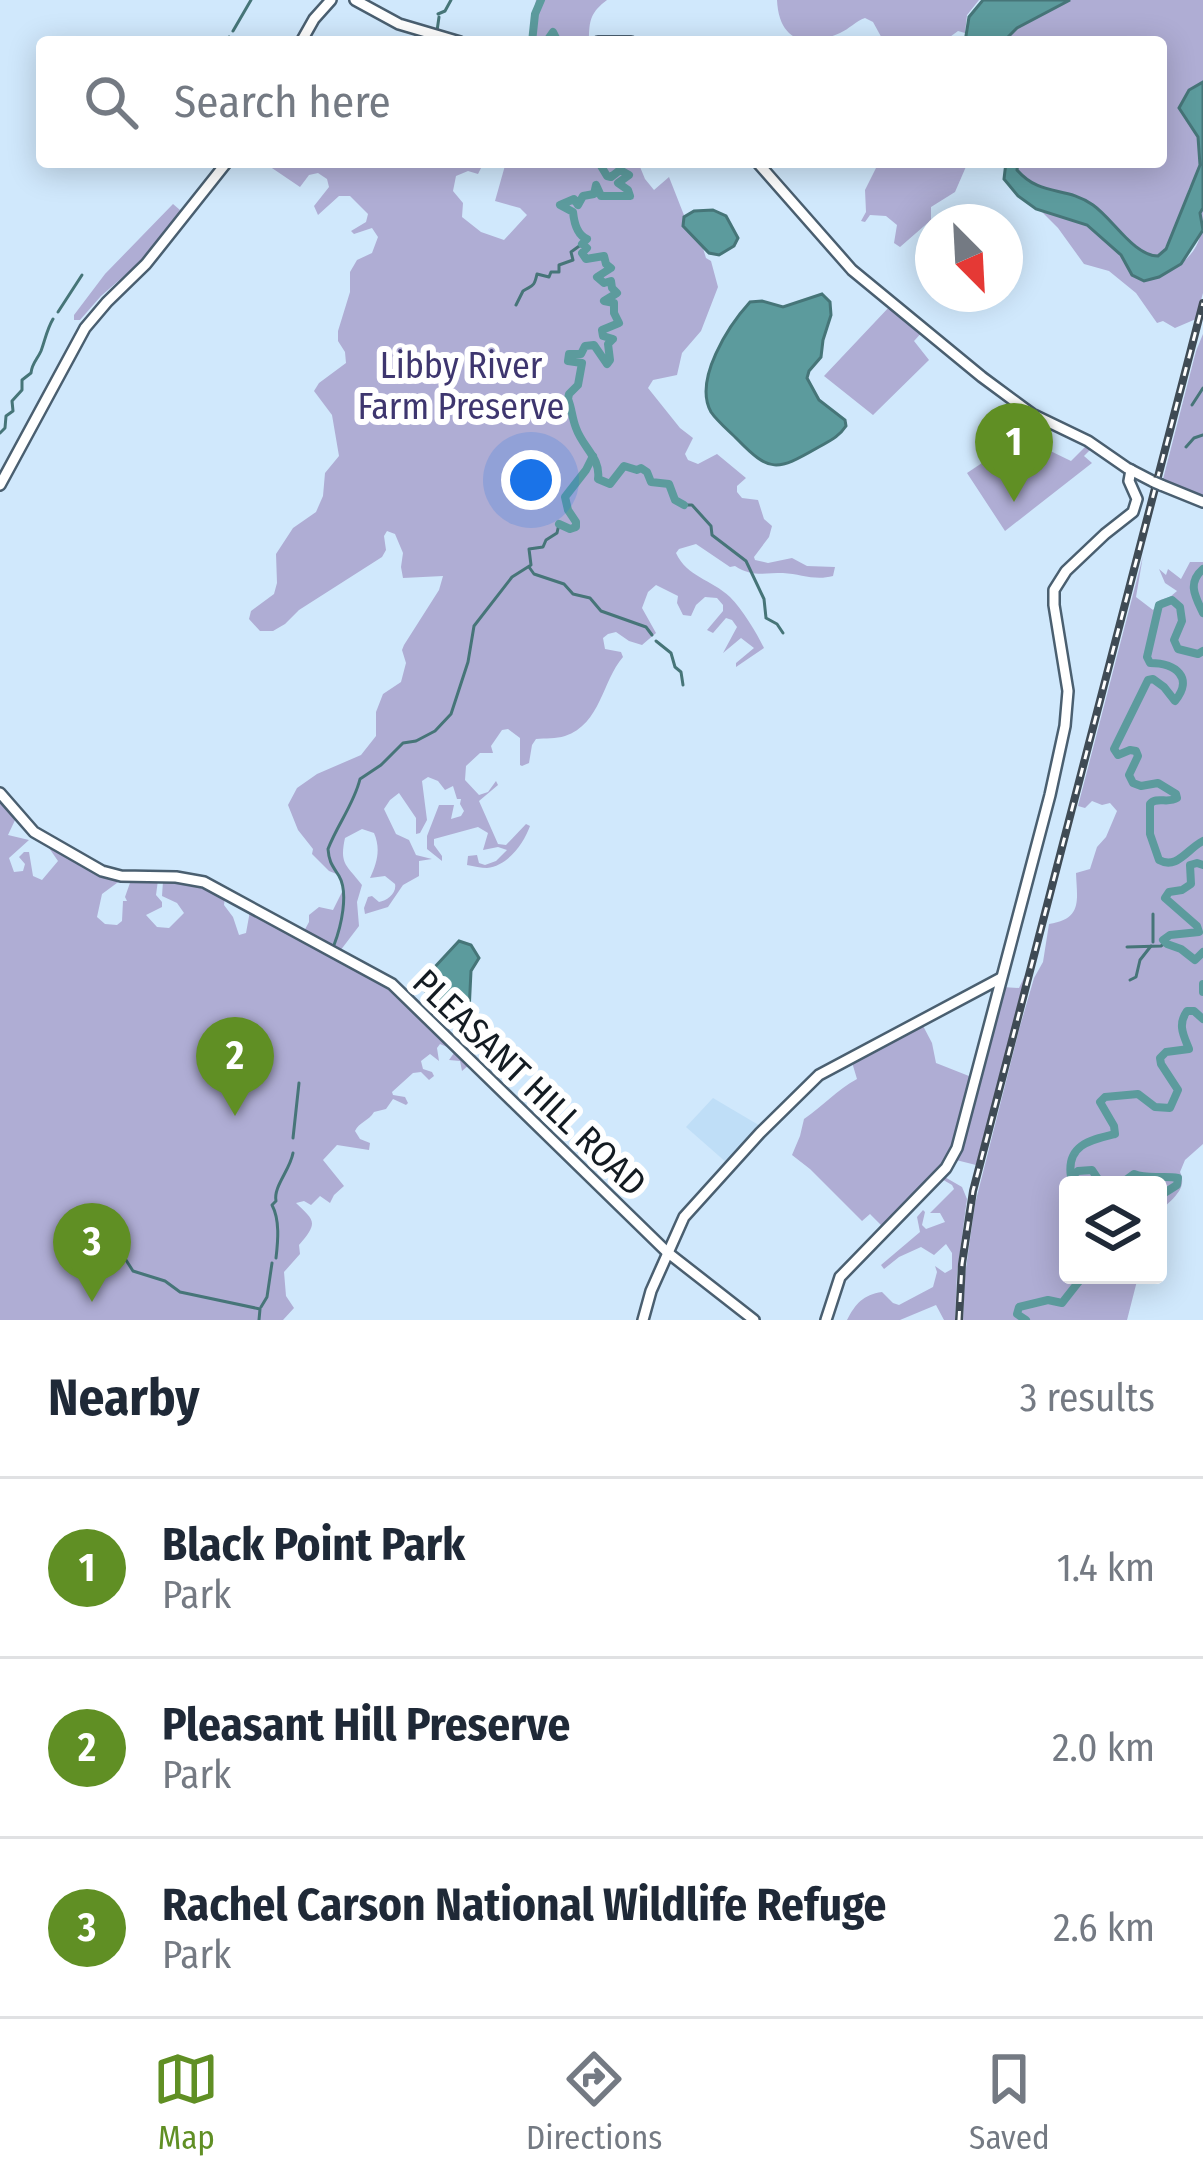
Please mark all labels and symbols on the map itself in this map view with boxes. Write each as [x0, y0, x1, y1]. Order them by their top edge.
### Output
north arrow [915, 204, 1023, 312]
park label: Libby River Farm Preserve [358, 344, 564, 429]
pin: 1 [975, 403, 1053, 502]
your location [501, 450, 561, 510]
street label: PLEASANT HILL ROAD [404, 960, 655, 1205]
pin: 2 [196, 1017, 274, 1116]
pin: 3 [53, 1203, 131, 1302]

